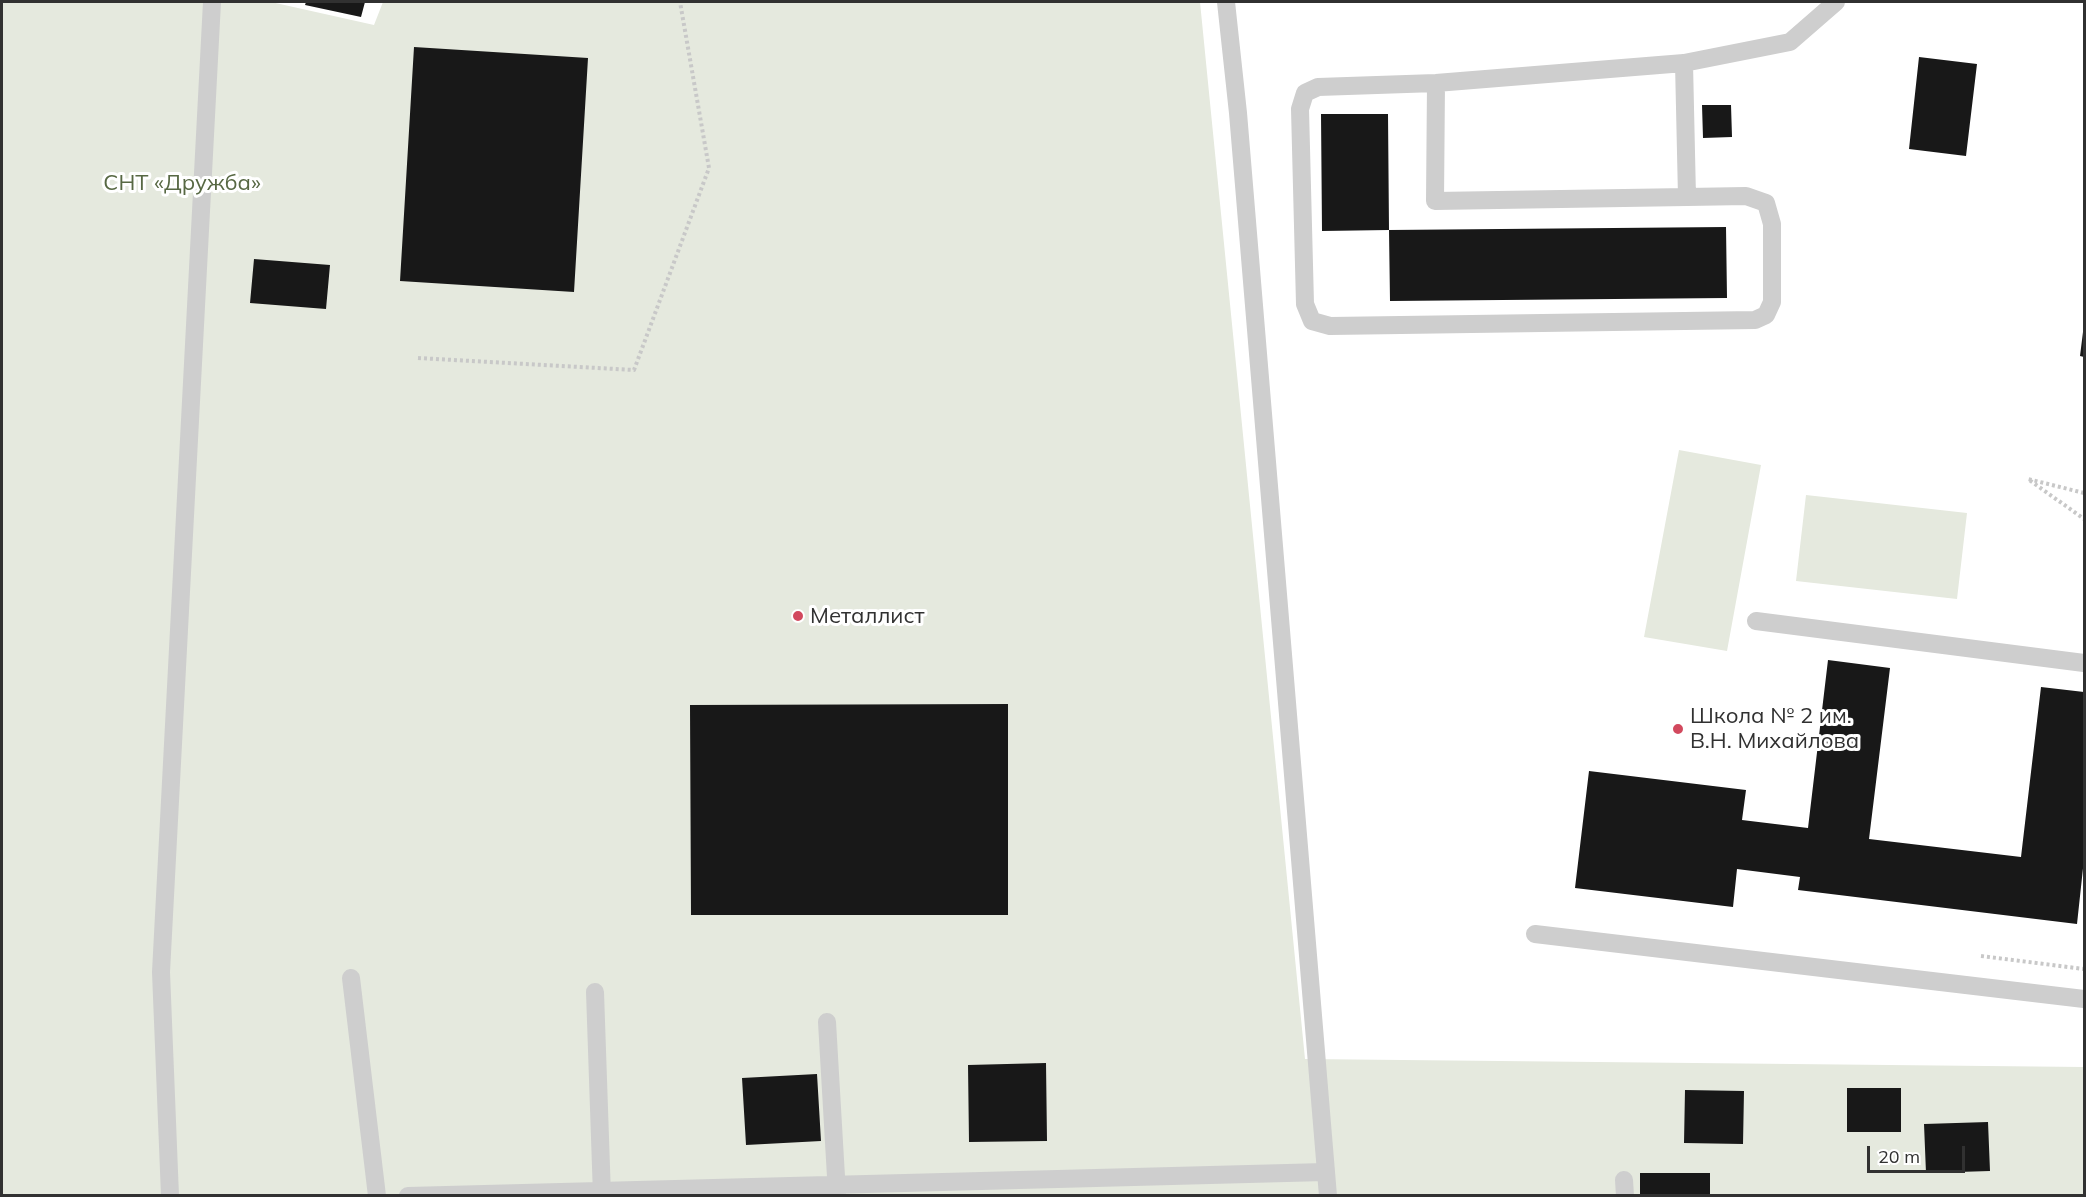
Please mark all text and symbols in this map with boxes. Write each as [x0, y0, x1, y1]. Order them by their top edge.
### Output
park label: СНТ «Дружба» [103, 170, 261, 196]
place label: Металлист [810, 603, 925, 629]
marker: Металлист [791, 609, 805, 623]
place label: Школа № 2 им. В.Н. Михайлова [1690, 703, 1859, 754]
marker: Школа № 2 им. В.Н. Михайлова [1671, 722, 1685, 736]
scale bar [1870, 1134, 1968, 1172]
text: 20 m [1878, 1145, 1920, 1168]

